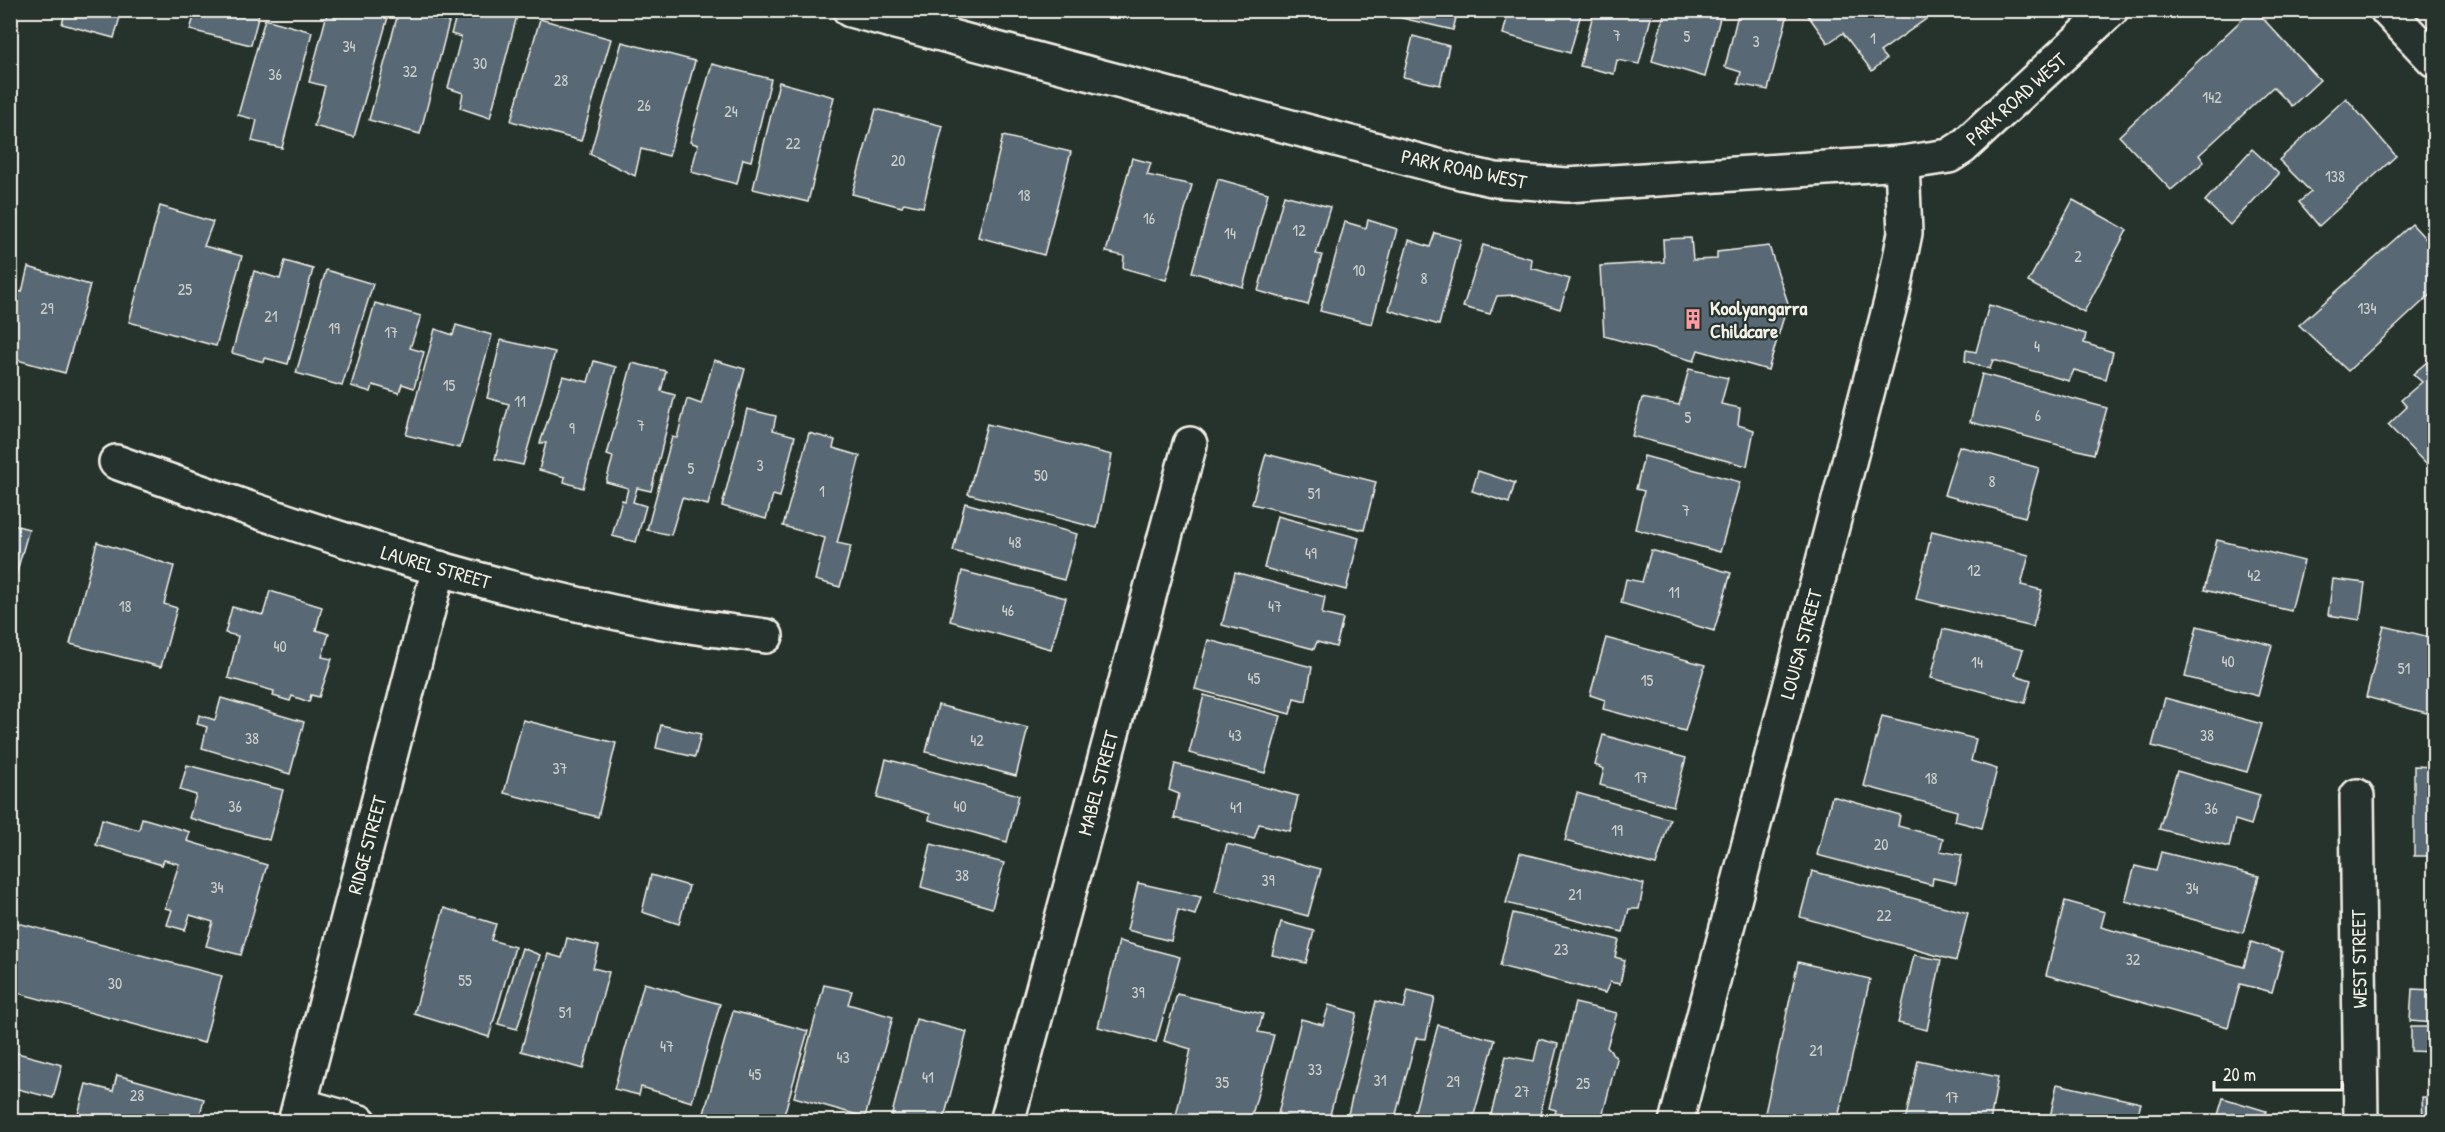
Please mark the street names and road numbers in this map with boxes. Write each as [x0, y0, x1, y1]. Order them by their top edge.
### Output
street label: PARK ROAD WEST [1959, 46, 2072, 151]
street label: PARK ROAD WEST [1399, 142, 1530, 195]
street label: LAUREL STREET [378, 538, 495, 595]
street label: LOUISA STREET [1773, 585, 1828, 702]
street label: MABEL STREET [1071, 727, 1125, 838]
street label: RIDGE STREET [340, 792, 393, 897]
street label: WEST STREET [2344, 909, 2373, 1009]

